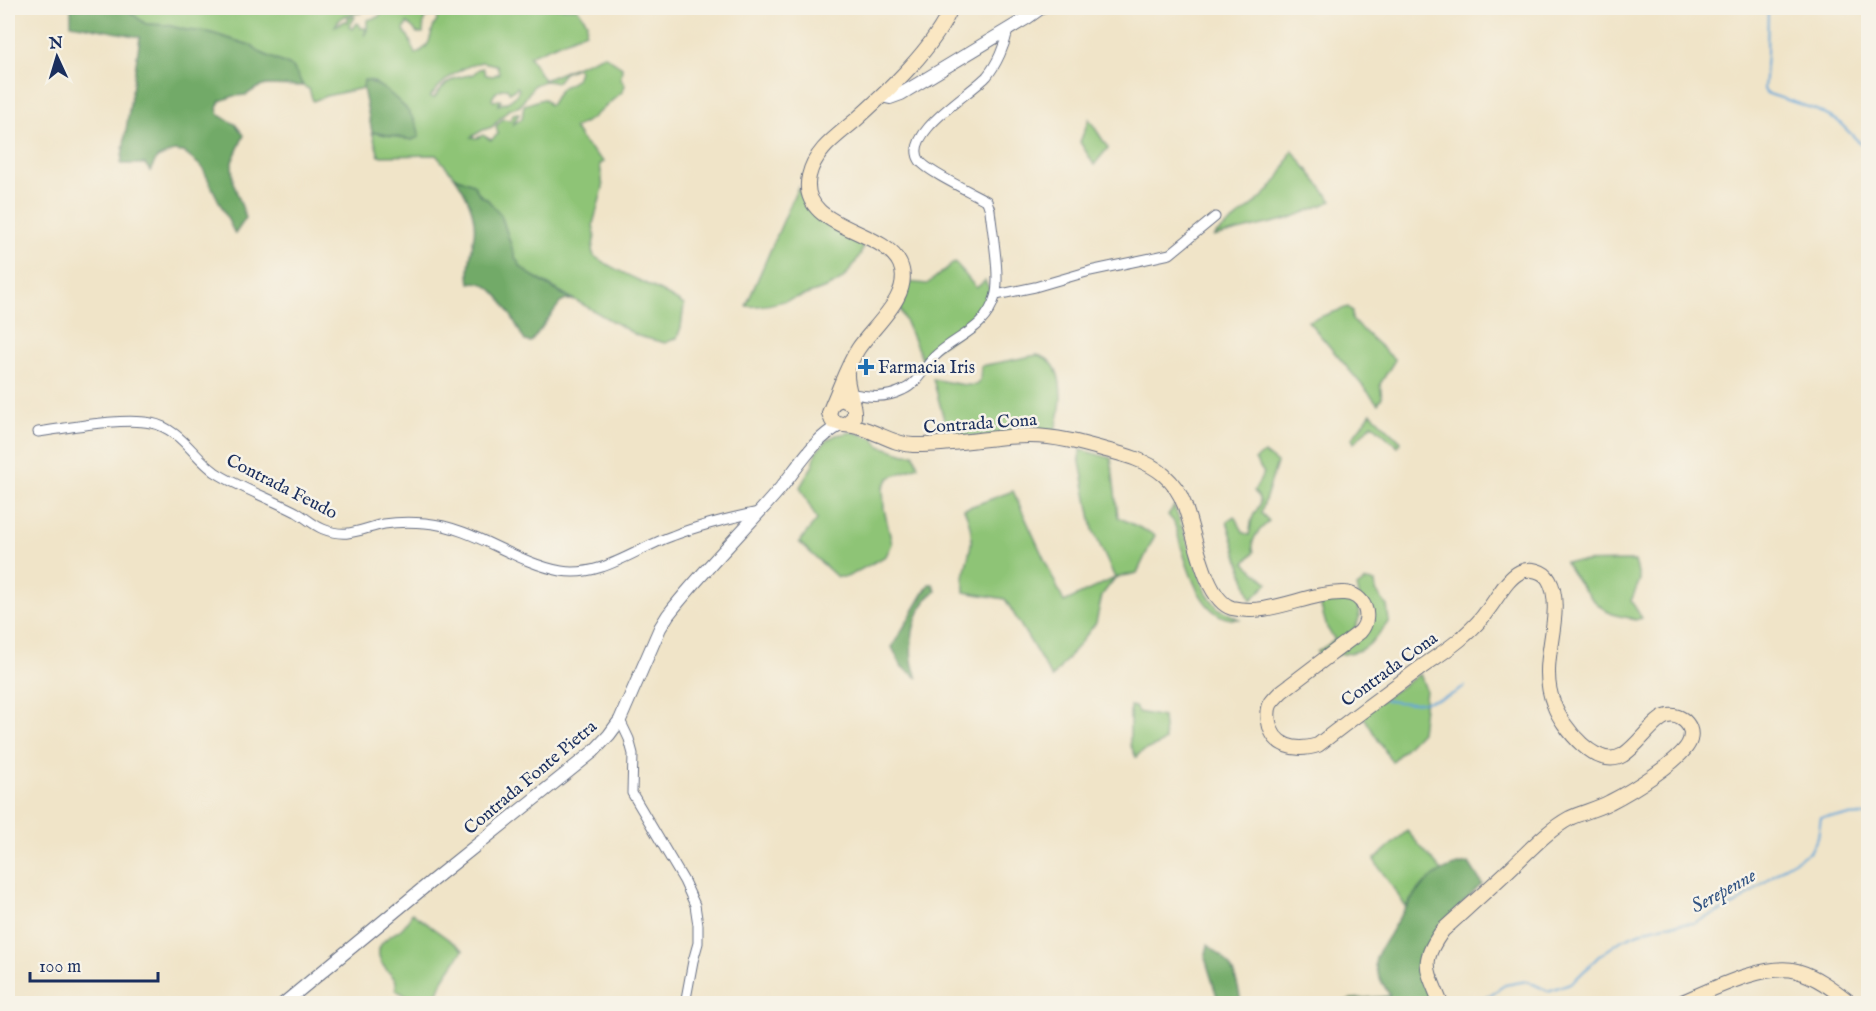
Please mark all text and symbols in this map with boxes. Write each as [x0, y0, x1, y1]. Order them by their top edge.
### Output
north arrow [27, 27, 87, 87]
text: N [47, 34, 64, 55]
place label: Farmacia Iris [878, 357, 975, 380]
marker: Farmacia Iris [859, 360, 873, 374]
street label: Contrada Cona [923, 409, 1038, 440]
street label: Contrada Feudo [222, 449, 341, 525]
street label: Contrada Cona [1337, 627, 1443, 713]
street label: Contrada Fonte Pietra [460, 716, 602, 841]
water label: Serepenne [1687, 863, 1761, 919]
scale bar [30, 945, 158, 983]
text: 100 m [39, 956, 81, 979]

